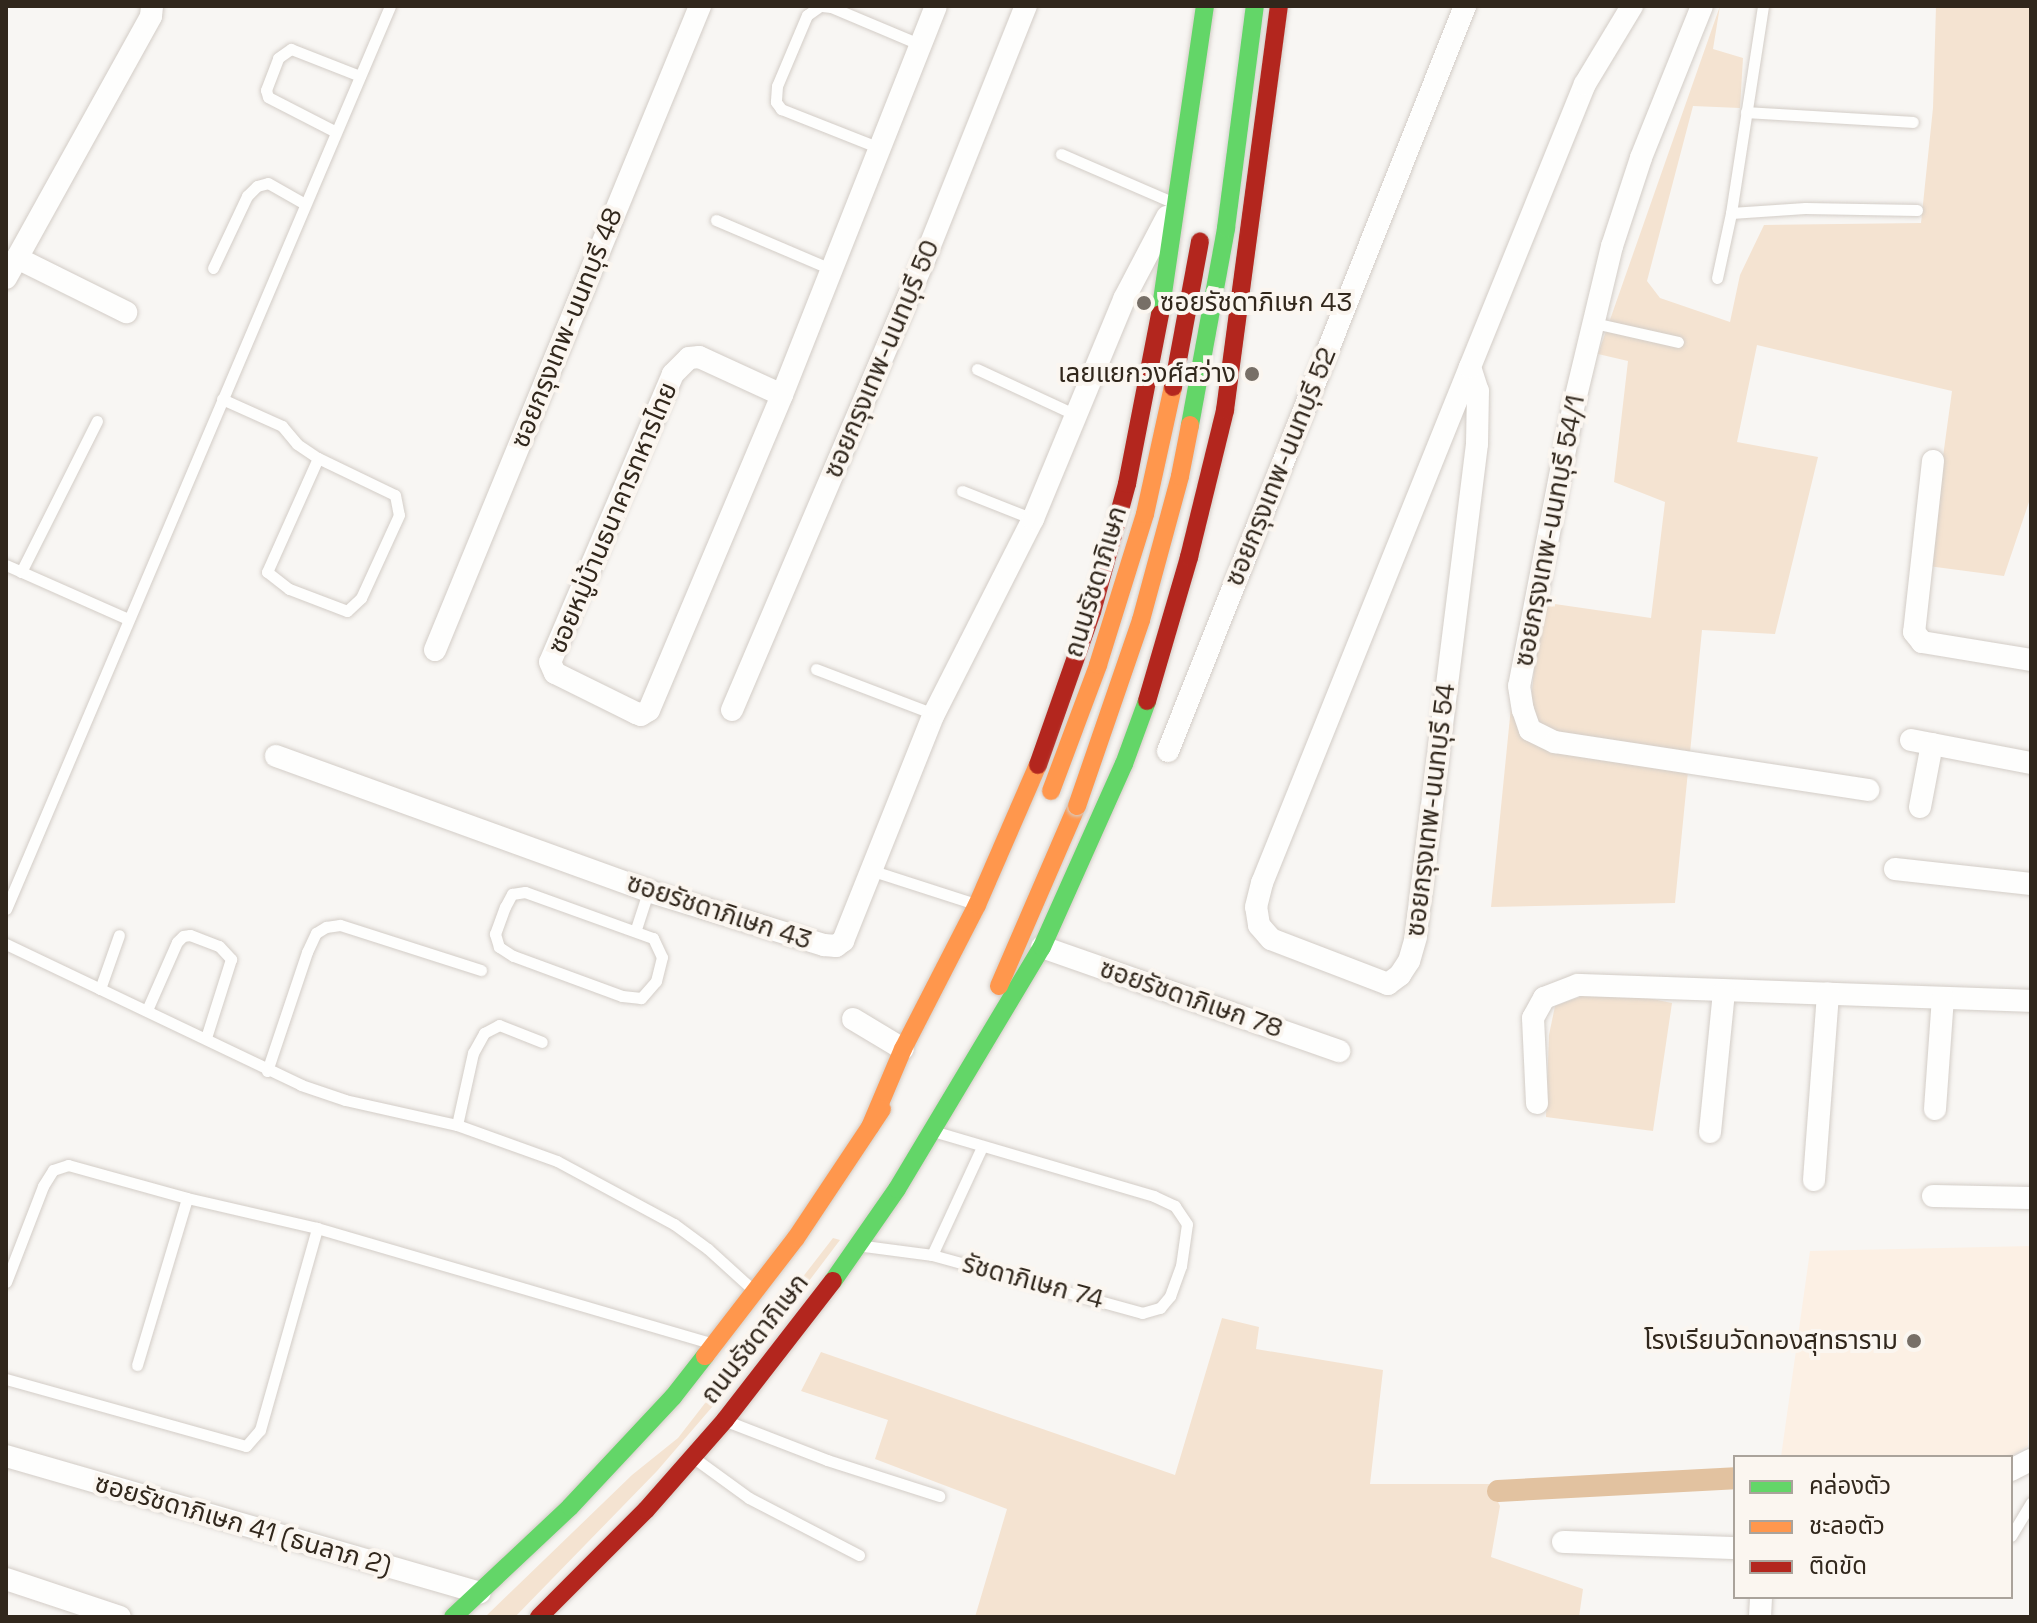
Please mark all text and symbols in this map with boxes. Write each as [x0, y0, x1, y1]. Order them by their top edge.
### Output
street label: ซอยกรุงเทพ-นนทบุรี 48 [505, 204, 629, 452]
street label: ซอยกรุงเทพ-นนทบุรี 50 [818, 235, 946, 483]
place label: ซอยรัชดาภิเษก 43 [1160, 287, 1352, 319]
marker: ซอยรัชดาภิเษก 43 [1135, 294, 1153, 312]
street label: ซอยกรุงเทพ-นนทบุรี 52 [1219, 343, 1343, 591]
place label: เลยแยกวงศ์สว่าง [1058, 358, 1236, 390]
marker: เลยแยกวงศ์สว่าง [1243, 365, 1261, 383]
street label: ซอยหมู่บ้านธนาคารทหารไทย [542, 378, 684, 658]
street label: ซอยกรุงเทพ-นนทบุรี 54/1 [1508, 393, 1592, 669]
street label: ถนนรัชดาภิเษก [1058, 503, 1134, 661]
street label: ซอยกรุงเทพ-นนทบุรี 54 [1400, 682, 1462, 938]
street label: ซอยรัชดาภิเษก 43 [623, 867, 815, 957]
street label: ซอยรัชดาภิเษก 78 [1096, 953, 1286, 1045]
street label: รัชดาภิเษก 74 [959, 1248, 1107, 1316]
street label: ถนนรัชดาภิเษก [695, 1268, 815, 1410]
place label: โรงเรียนวัดทองสุทธาราม [1644, 1325, 1898, 1357]
marker: โรงเรียนวัดทองสุทธาราม [1905, 1332, 1923, 1350]
legend [1733, 1455, 2013, 1599]
street label: ซอยรัชดาภิเษก 41 (ธนลาภ 2) [91, 1468, 395, 1582]
text: คล่องตัว [1809, 1470, 1891, 1501]
text: ชะลอตัว [1809, 1510, 1885, 1541]
text: ติดขัด [1809, 1550, 1867, 1581]

